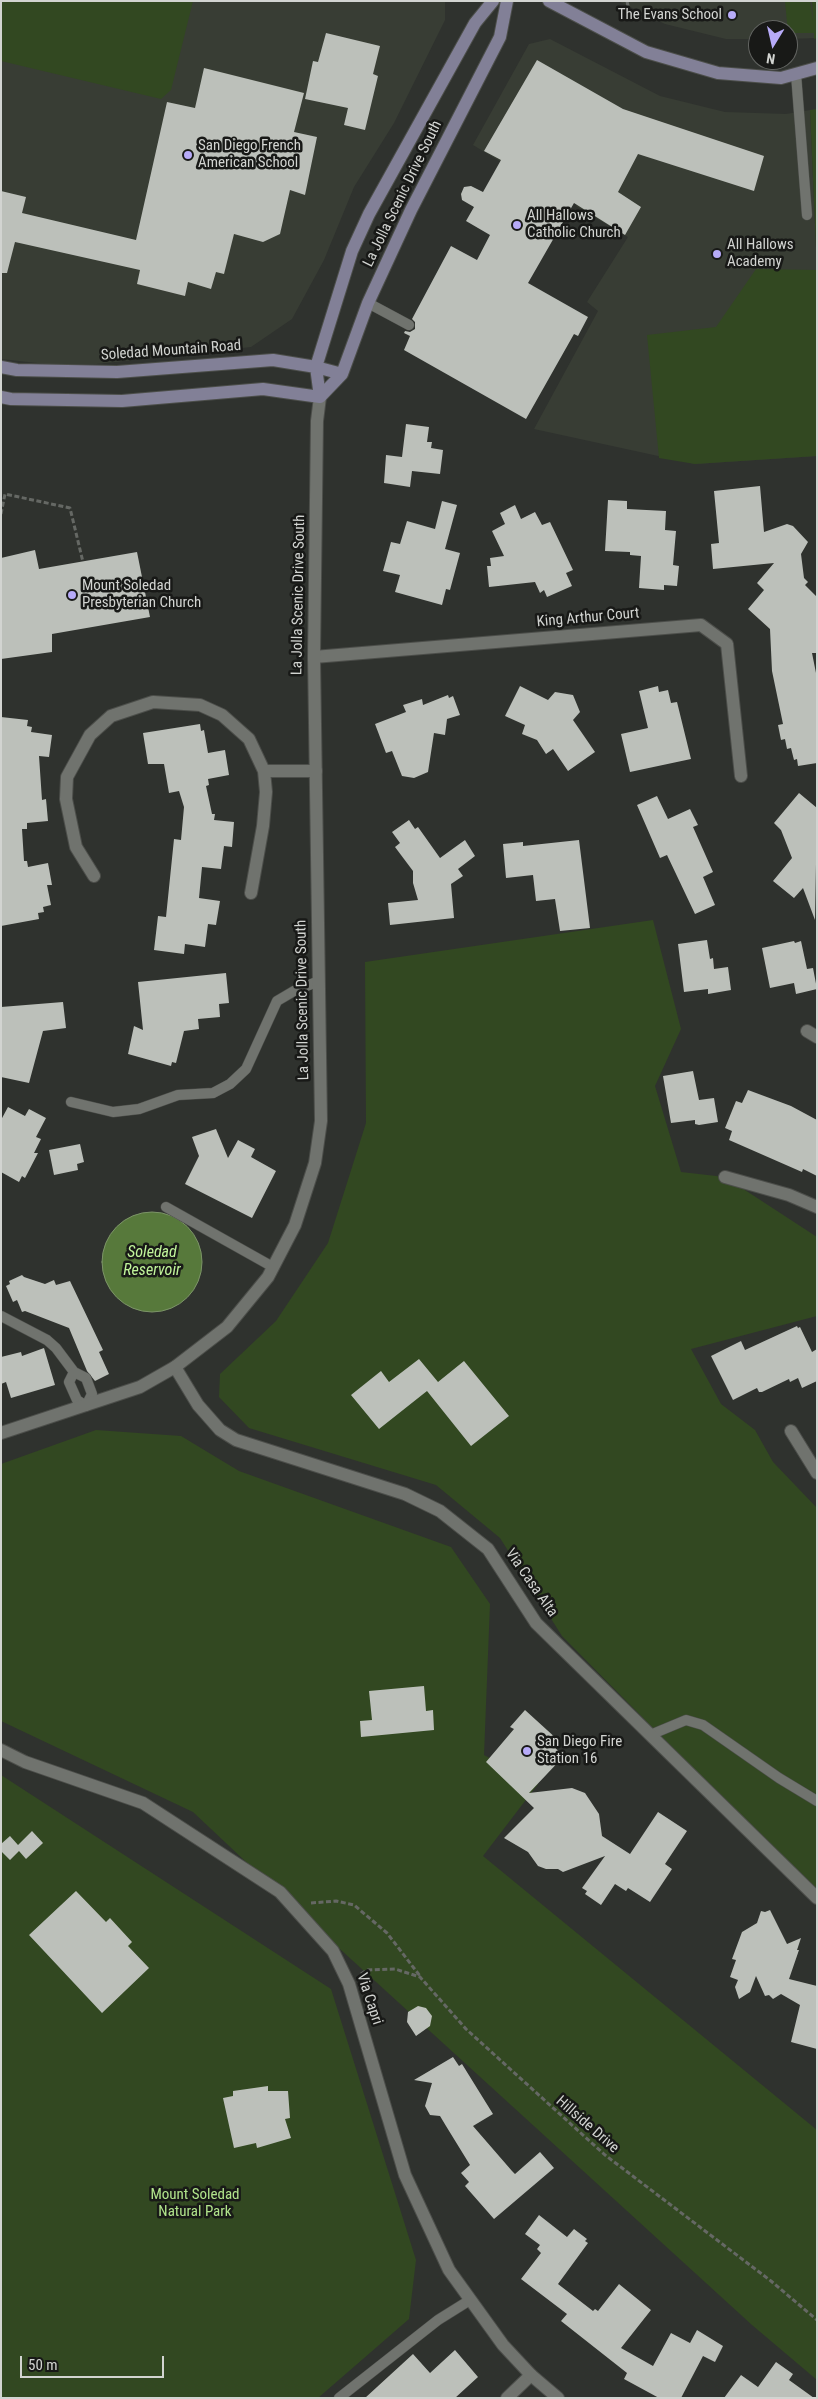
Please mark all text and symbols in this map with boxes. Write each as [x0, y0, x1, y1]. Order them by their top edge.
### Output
place label: The Evans School [618, 6, 722, 24]
marker: The Evans School [726, 9, 738, 21]
north arrow [748, 20, 798, 70]
text: N [765, 50, 776, 67]
street label: La Jolla Scenic Drive South [360, 118, 446, 270]
place label: San Diego French American School [198, 137, 301, 172]
marker: San Diego French American School [182, 149, 194, 161]
place label: All Hallows Catholic Church [527, 207, 621, 242]
marker: All Hallows Catholic Church [511, 219, 523, 231]
place label: All Hallows Academy [727, 236, 793, 271]
marker: All Hallows Academy [711, 248, 723, 260]
street label: Soledad Mountain Road [100, 337, 242, 365]
street label: La Jolla Scenic Drive South [289, 515, 309, 675]
place label: Mount Soledad Presbyterian Church [82, 577, 201, 612]
marker: Mount Soledad Presbyterian Church [66, 589, 78, 601]
street label: King Arthur Court [536, 605, 640, 631]
street label: La Jolla Scenic Drive South [293, 920, 313, 1080]
water label: Soledad Reservoir [123, 1243, 181, 1281]
street label: Via Casa Alta [501, 1545, 561, 1621]
place label: San Diego Fire Station 16 [537, 1733, 622, 1768]
marker: San Diego Fire Station 16 [521, 1745, 533, 1757]
street label: Via Capri [352, 1971, 386, 2027]
street label: Hillside Drive [552, 2093, 622, 2157]
park label: Mount Soledad Natural Park [150, 2186, 240, 2221]
scale bar [22, 2346, 166, 2378]
text: 50 m [28, 2356, 58, 2374]

